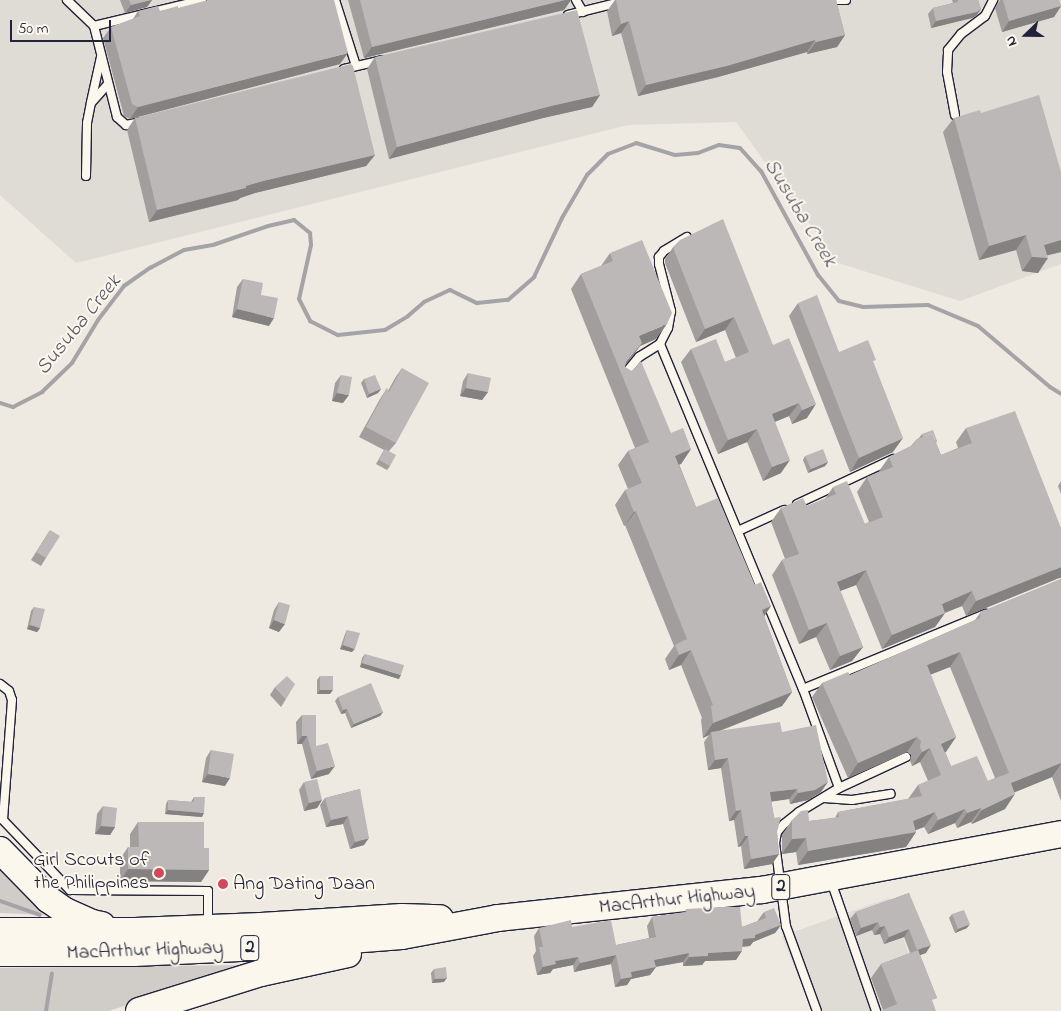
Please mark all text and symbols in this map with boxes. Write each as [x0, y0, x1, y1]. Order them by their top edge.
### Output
scale bar [12, 10, 114, 42]
north arrow [1001, 10, 1051, 60]
text: 50 m [18, 18, 48, 40]
text: N [1000, 32, 1023, 49]
water label: Susuba Creek [758, 154, 842, 272]
water label: Susuba Creek [31, 270, 127, 380]
place label: Girl Scouts of the Philippines [33, 849, 149, 896]
marker: Girl Scouts of the Philippines [153, 867, 165, 879]
road number: 2 [771, 870, 791, 904]
place label: Ang Dating Daan [233, 872, 375, 896]
marker: Ang Dating Daan [217, 878, 229, 890]
street label: MacArthur Highway [598, 880, 756, 920]
road number: 2 [240, 931, 260, 964]
street label: MacArthur Highway [66, 936, 224, 966]

